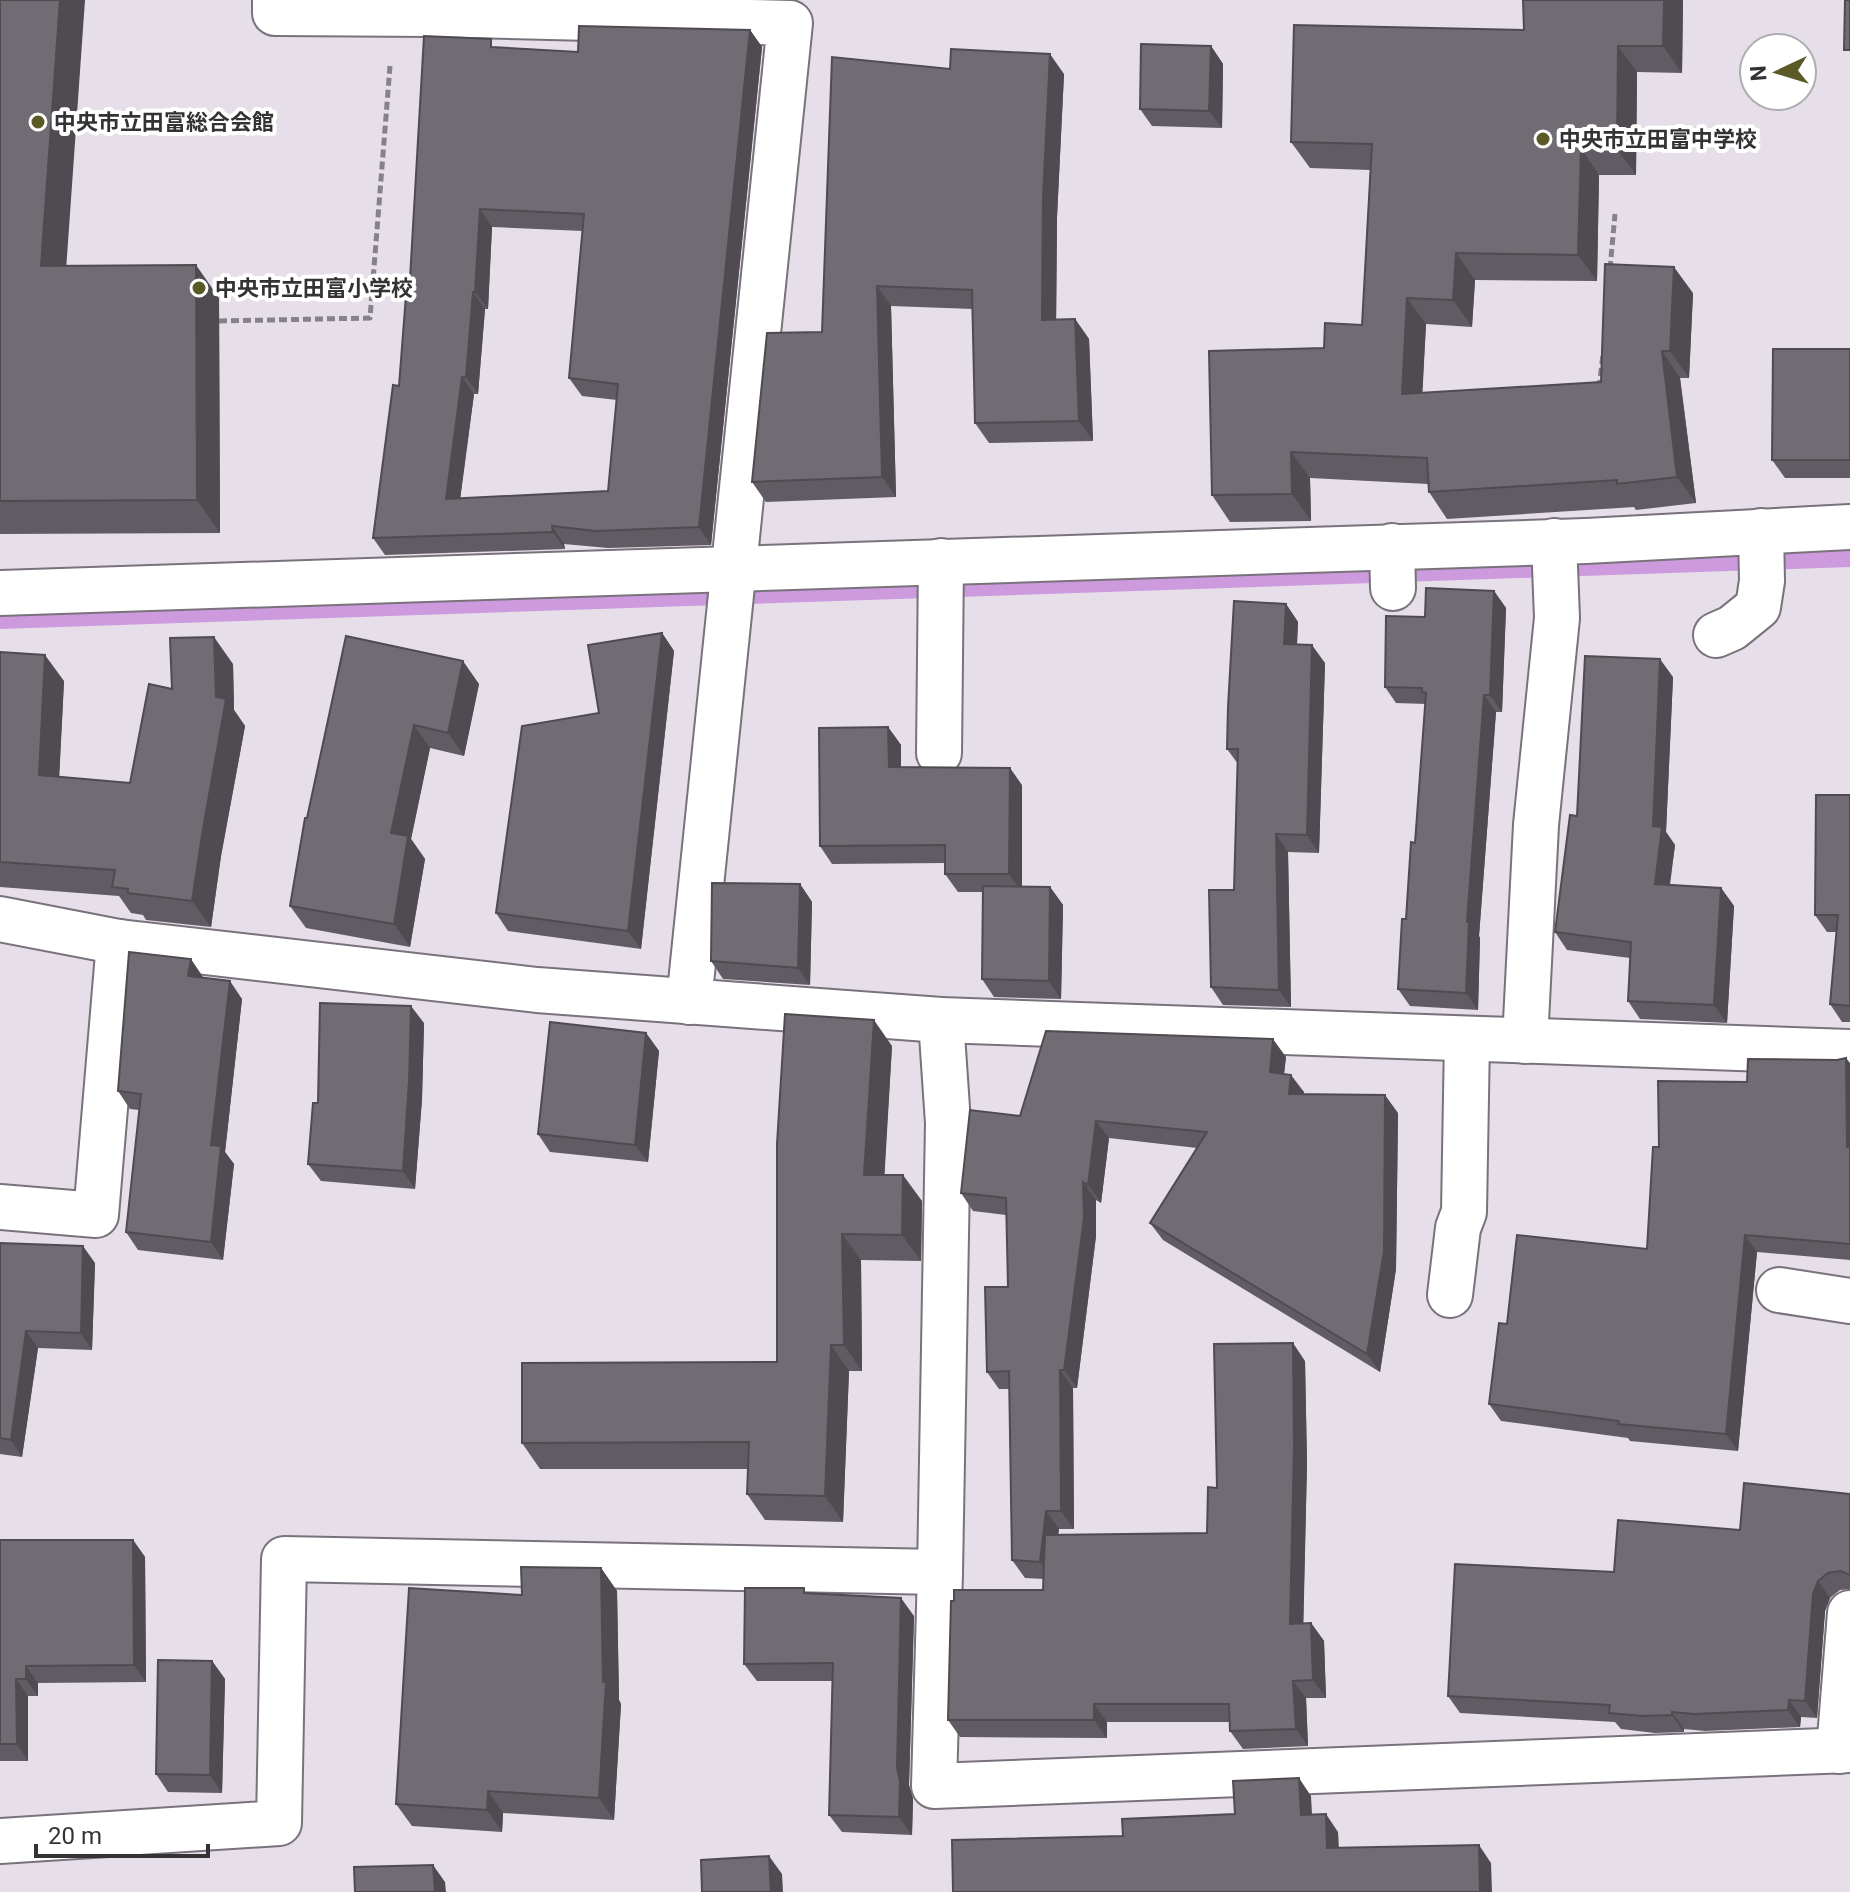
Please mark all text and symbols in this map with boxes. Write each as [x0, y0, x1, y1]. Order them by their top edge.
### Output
north arrow [1738, 32, 1818, 112]
text: N [1746, 65, 1772, 82]
place label: 中央市立田富総合会館 [54, 110, 274, 135]
marker: 中央市立田富総合会館 [29, 113, 47, 131]
place label: 中央市立田富中学校 [1559, 127, 1757, 152]
marker: 中央市立田富中学校 [1534, 130, 1552, 148]
place label: 中央市立田富小学校 [215, 276, 413, 301]
marker: 中央市立田富小学校 [190, 279, 208, 297]
scale bar [36, 1808, 208, 1858]
text: 20 m [48, 1822, 102, 1850]

